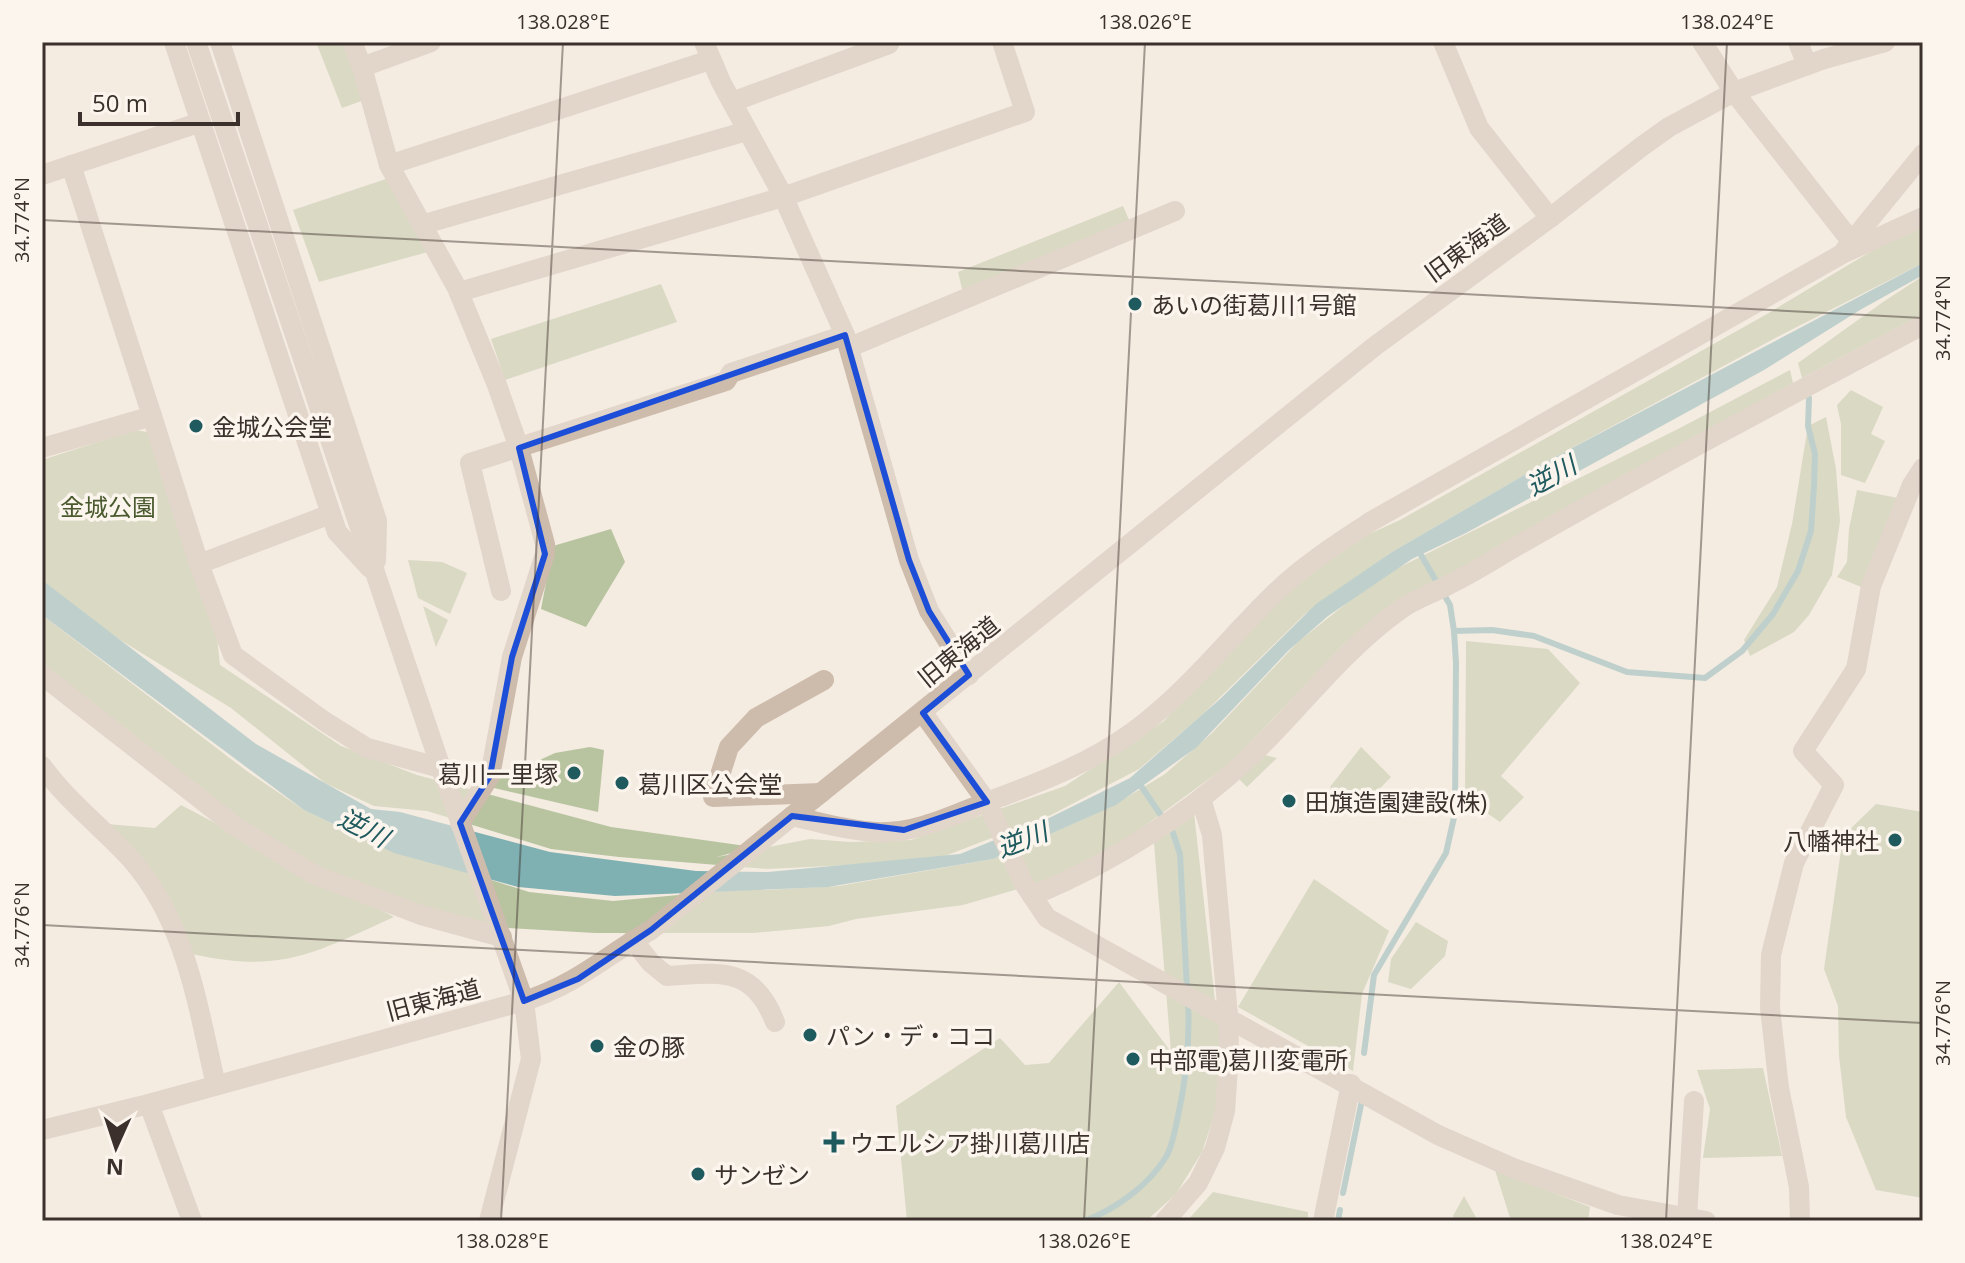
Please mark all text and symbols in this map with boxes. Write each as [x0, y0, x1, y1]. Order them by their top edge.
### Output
text: 138.028°E [516, 8, 610, 35]
text: 138.026°E [1098, 8, 1192, 35]
text: 138.024°E [1680, 8, 1774, 35]
scale bar [80, 76, 238, 126]
text: 50 m [92, 86, 148, 119]
text: 34.774°N [8, 177, 35, 263]
street label: 旧東海道 [1417, 205, 1515, 289]
text: 34.774°N [1929, 275, 1956, 361]
place label: あいの街葛川1号館 [1151, 288, 1357, 321]
marker: あいの街葛川1号館 [1126, 295, 1144, 313]
place label: 金城公会堂 [212, 410, 332, 443]
marker: 金城公会堂 [187, 417, 205, 435]
water label: 逆川 [1520, 445, 1585, 503]
park label: 金城公園 [60, 490, 156, 523]
street label: 旧東海道 [910, 608, 1006, 694]
place label: 葛川一里塚 [438, 757, 558, 790]
marker: 葛川一里塚 [565, 764, 583, 782]
place label: 葛川区公会堂 [638, 767, 782, 800]
marker: 葛川区公会堂 [613, 774, 631, 792]
place label: 田旗造園建設(株) [1305, 785, 1487, 818]
marker: 田旗造園建設(株) [1280, 792, 1298, 810]
water label: 逆川 [333, 799, 398, 856]
water label: 逆川 [991, 812, 1056, 865]
place label: 八幡神社 [1783, 824, 1879, 857]
marker: 八幡神社 [1886, 831, 1904, 849]
text: 34.776°N [8, 882, 35, 968]
street label: 旧東海道 [382, 971, 484, 1027]
text: 34.776°N [1929, 980, 1956, 1066]
place label: パン・デ・ココ [826, 1019, 995, 1052]
marker: パン・デ・ココ [801, 1026, 819, 1044]
place label: 金の豚 [613, 1030, 685, 1063]
marker: 金の豚 [588, 1037, 606, 1055]
place label: 中部電)葛川変電所 [1149, 1043, 1348, 1076]
marker: 中部電)葛川変電所 [1124, 1050, 1142, 1068]
north arrow [76, 1107, 156, 1187]
place label: ウエルシア掛川葛川店 [850, 1126, 1090, 1159]
marker: ウエルシア掛川葛川店 [825, 1133, 843, 1151]
text: N [105, 1153, 125, 1183]
place label: サンゼン [714, 1158, 810, 1191]
marker: サンゼン [689, 1165, 707, 1183]
text: 138.028°E [455, 1227, 549, 1254]
text: 138.026°E [1037, 1227, 1131, 1254]
text: 138.024°E [1619, 1227, 1713, 1254]

